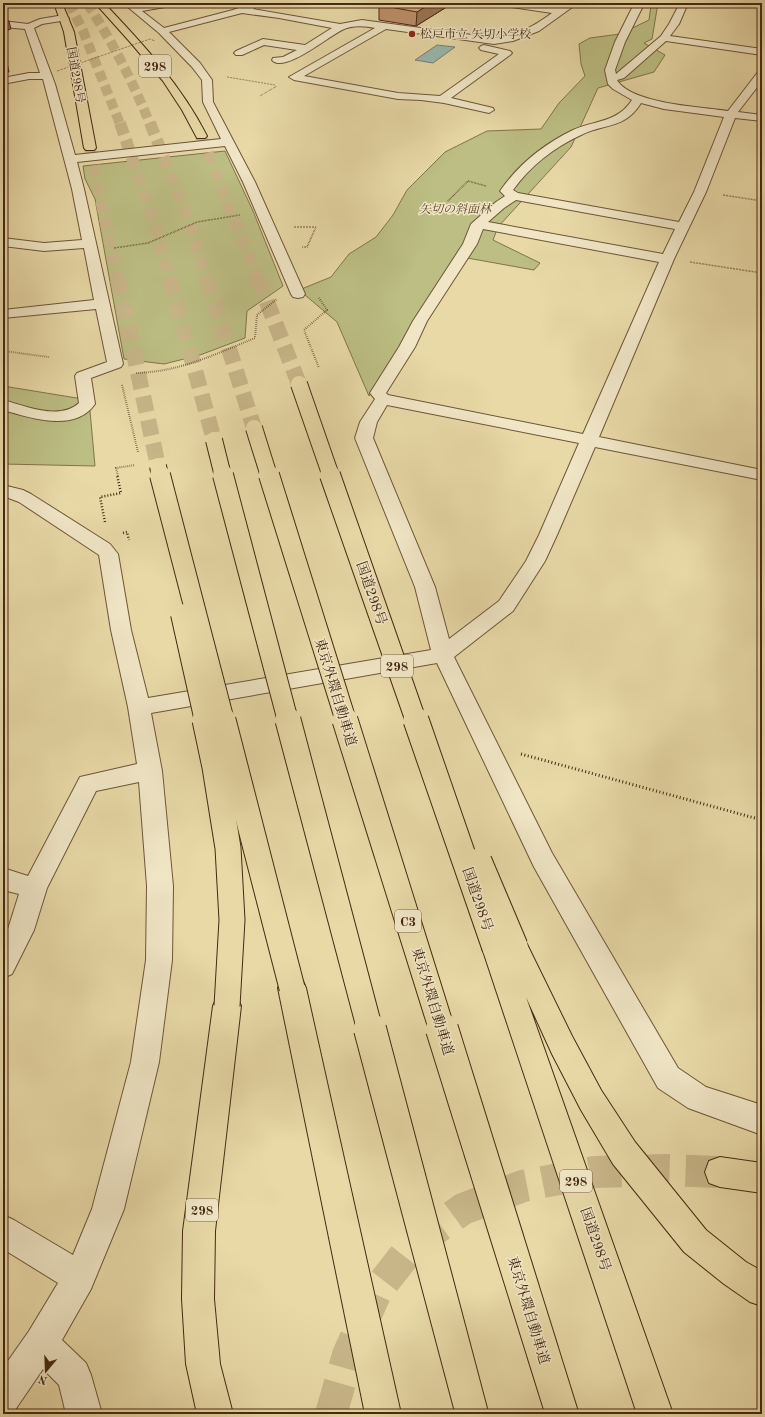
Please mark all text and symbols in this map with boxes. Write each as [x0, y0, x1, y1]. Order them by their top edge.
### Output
place label: 松戸市立 矢切小学校 [420, 27, 531, 41]
marker: 松戸市立 矢切小学校 [407, 29, 417, 39]
street label: 国道298号 [64, 46, 88, 104]
road number: 298 [139, 55, 171, 77]
park label: 矢切の斜面林 [419, 202, 493, 216]
street label: 国道298号 [354, 559, 389, 627]
street label: 東京外環自動車道 [312, 636, 359, 748]
road number: 298 [381, 655, 413, 677]
street label: 国道298号 [460, 865, 495, 933]
road number: C3 [395, 910, 421, 932]
street label: 東京外環自動車道 [409, 945, 456, 1057]
road number: 298 [560, 1170, 592, 1192]
road number: 298 [186, 1199, 218, 1221]
street label: 国道298号 [578, 1205, 613, 1273]
street label: 東京外環自動車道 [505, 1254, 552, 1366]
north arrow [26, 1351, 66, 1391]
text: N [37, 1372, 49, 1386]

